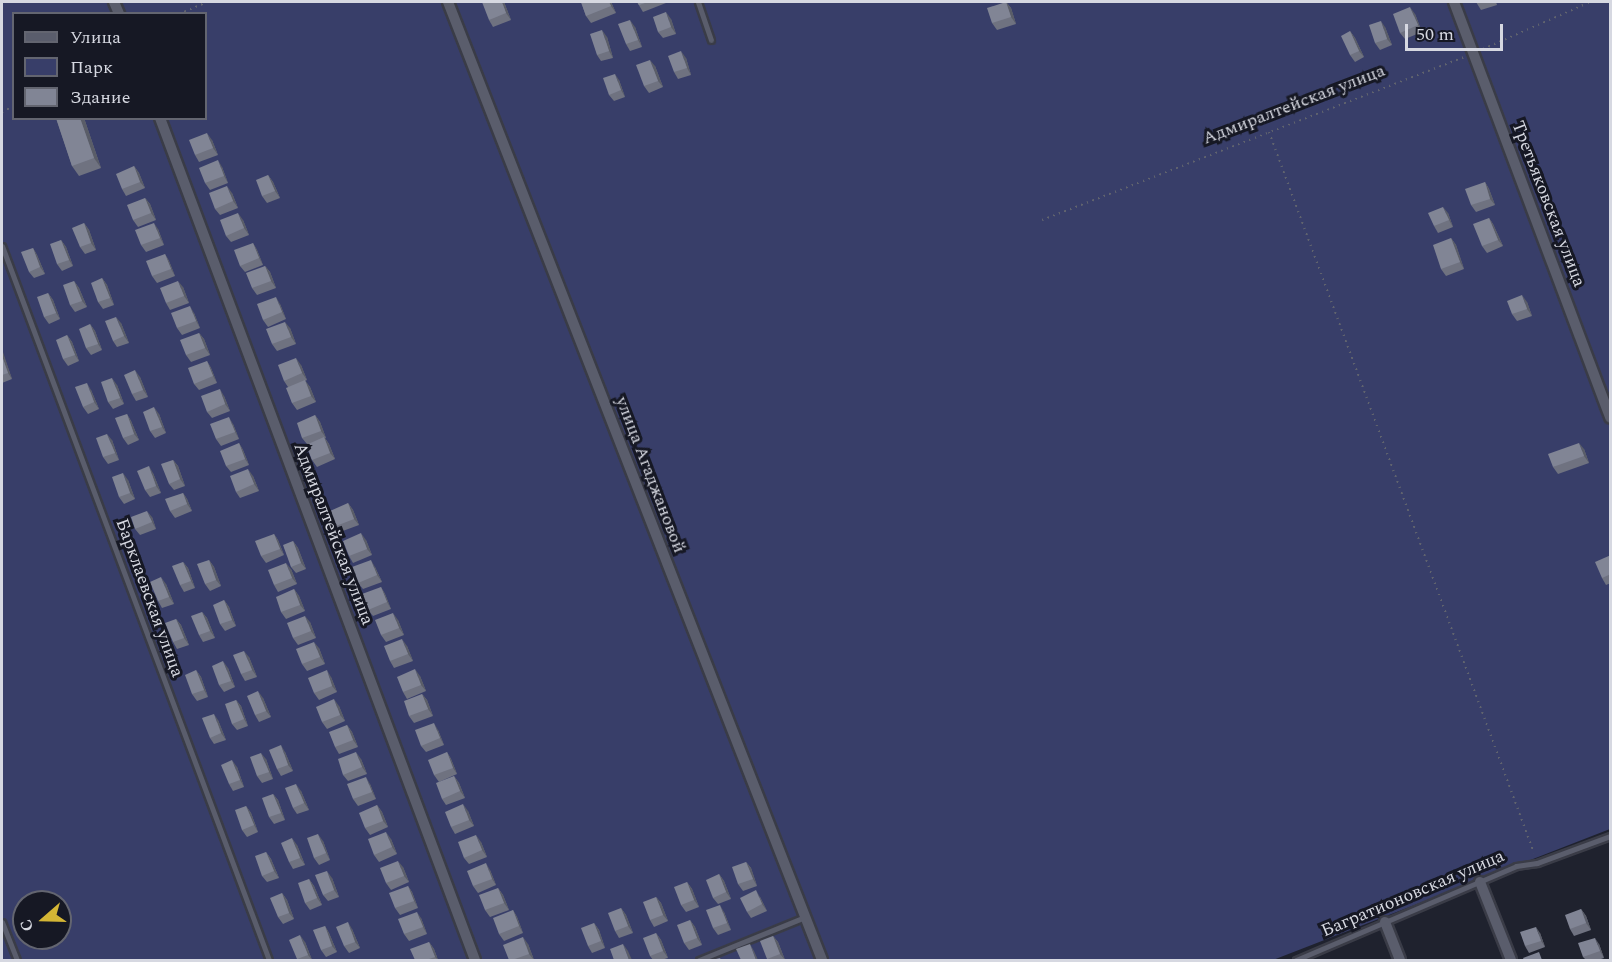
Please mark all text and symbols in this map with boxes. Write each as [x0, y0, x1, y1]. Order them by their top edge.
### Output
legend [12, 12, 207, 120]
scale bar [1408, 12, 1506, 50]
text: 50 m [1416, 21, 1454, 48]
text: Улица [70, 24, 121, 51]
text: Парк [70, 54, 113, 81]
street label: Адмиралтейская улица [1200, 60, 1388, 150]
text: Здание [70, 84, 130, 111]
street label: Третьяковская улица [1506, 118, 1590, 290]
street label: улица Агаджановой [610, 394, 690, 556]
street label: Адмиралтейская улица [288, 440, 378, 628]
street label: Барклаевская улица [110, 516, 188, 680]
street label: Багратионовская улица [1318, 846, 1508, 942]
north arrow [12, 890, 72, 950]
text: С [14, 916, 40, 935]

